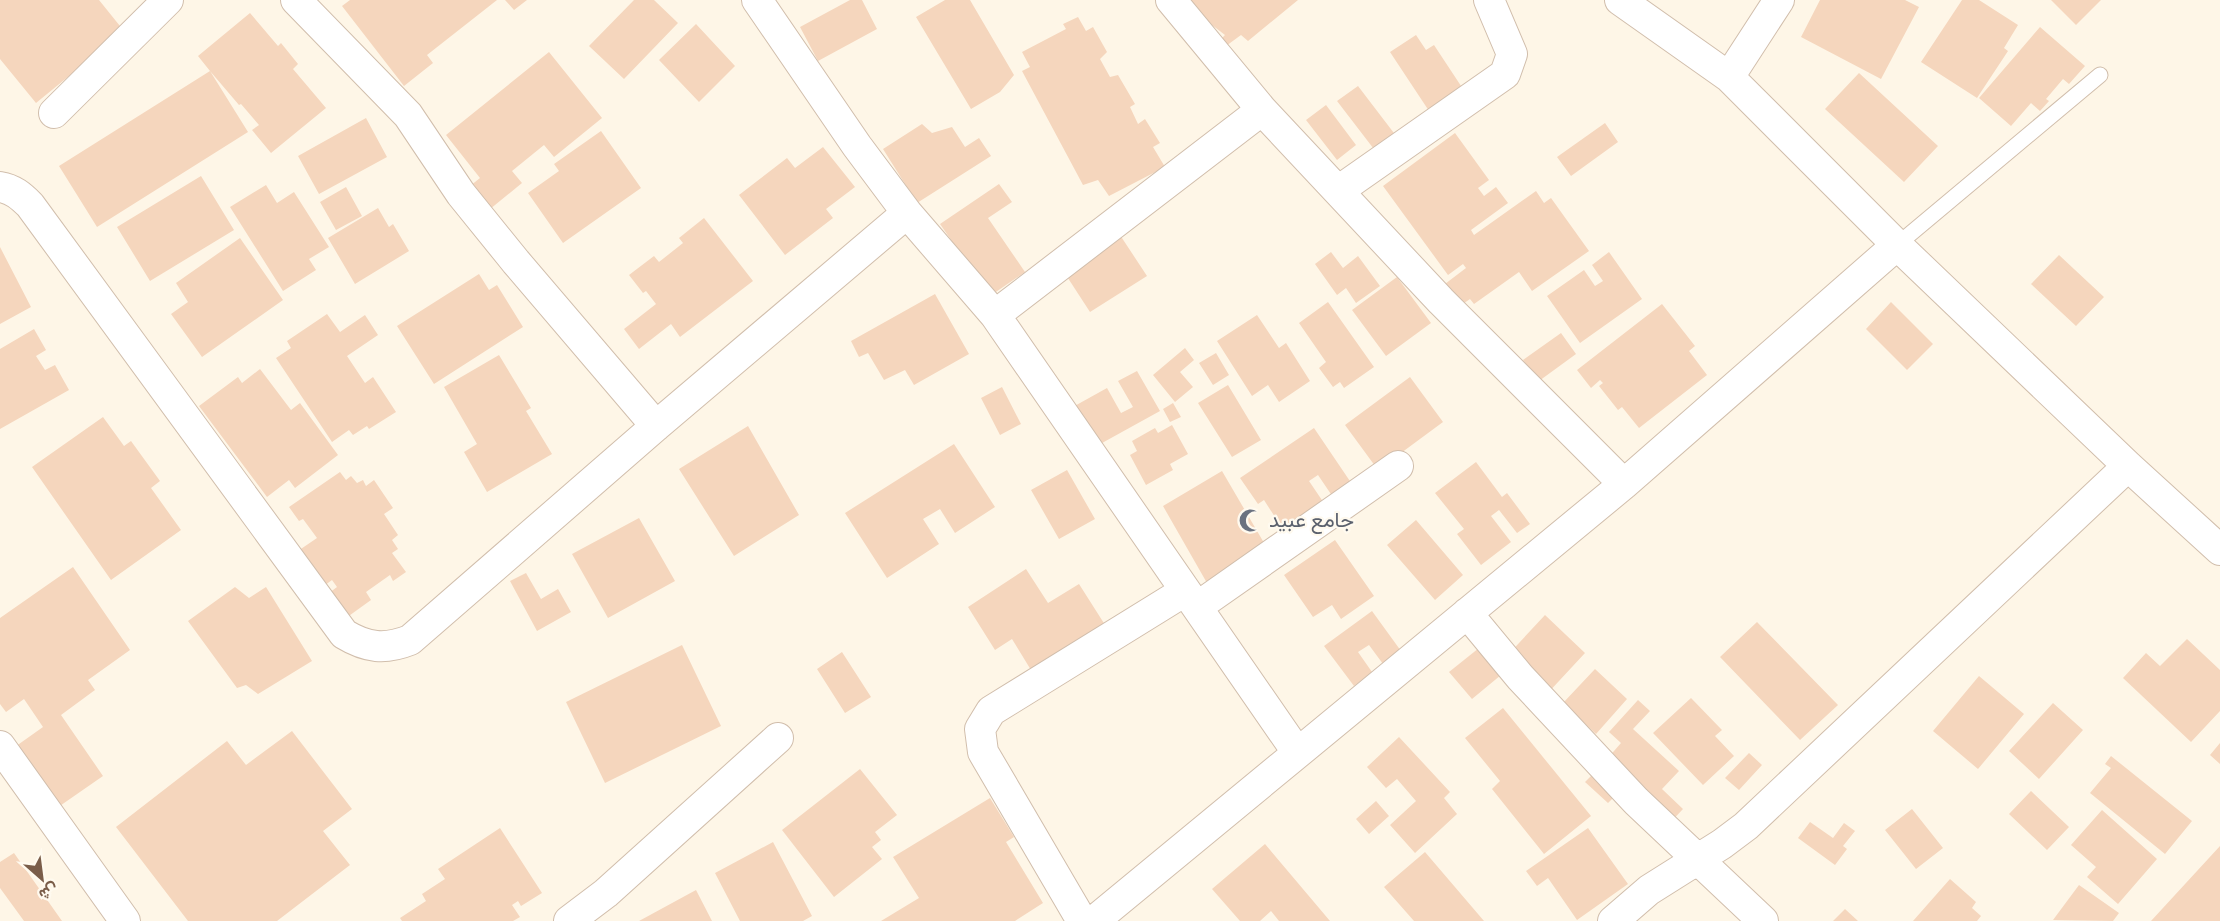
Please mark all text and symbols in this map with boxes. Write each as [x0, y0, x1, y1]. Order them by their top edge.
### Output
place label: جامع عبيد [1269, 505, 1354, 534]
mosque icon: جامع عبيد [1238, 507, 1264, 533]
north arrow [12, 849, 72, 909]
text: ش [35, 878, 63, 906]

